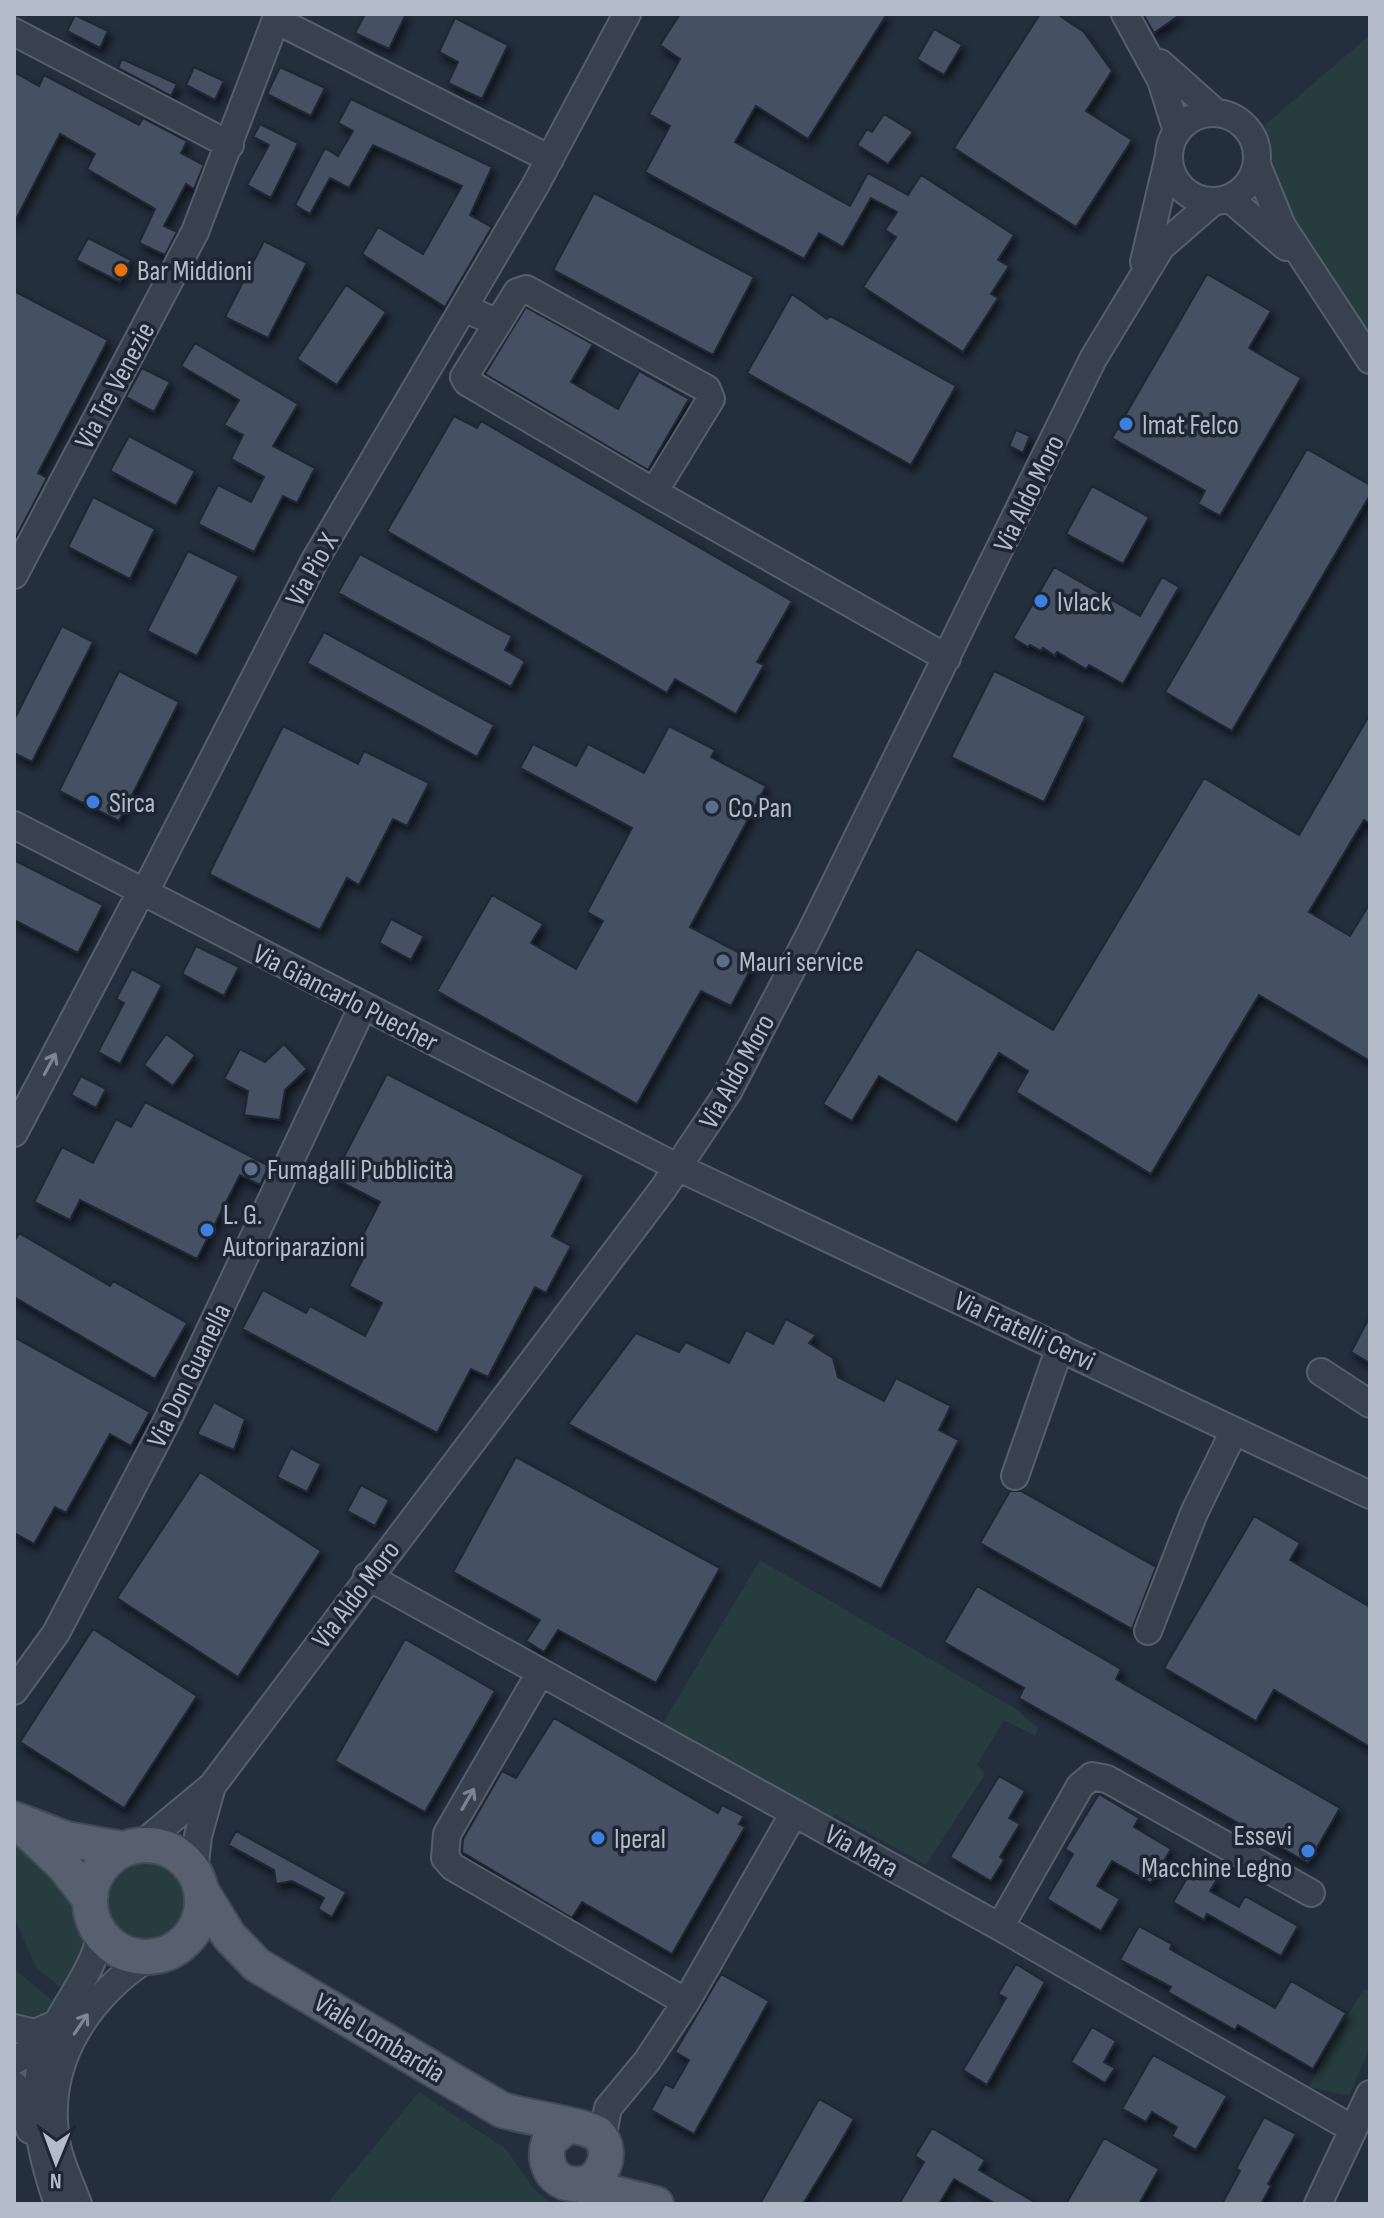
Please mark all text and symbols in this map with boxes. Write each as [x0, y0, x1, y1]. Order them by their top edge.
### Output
place label: Bar Middioni [137, 255, 252, 288]
marker: Bar Middioni [112, 261, 130, 279]
street label: Via Tre Venezie [68, 317, 162, 455]
place label: Imat Felco [1142, 409, 1239, 442]
marker: Imat Felco [1117, 415, 1135, 433]
street label: Via Aldo Moro [987, 430, 1072, 557]
street label: Via Pio X [279, 527, 346, 612]
place label: Ivlack [1057, 586, 1112, 619]
marker: Ivlack [1032, 592, 1050, 610]
place label: Sirca [109, 787, 155, 820]
place label: Co.Pan [728, 792, 792, 825]
marker: Sirca [84, 793, 102, 811]
marker: Co.Pan [703, 798, 721, 816]
street label: Via Giancarlo Puecher [247, 938, 443, 1059]
place label: Mauri service [739, 946, 864, 979]
marker: Mauri service [714, 952, 732, 970]
street label: Via Aldo Moro [692, 1009, 782, 1135]
one-way arrow [43, 1053, 59, 1077]
place label: Fumagalli Pubblicità [267, 1154, 454, 1187]
marker: Fumagalli Pubblicità [242, 1160, 260, 1178]
place label: L. G. Autoriparazioni [222, 1199, 365, 1264]
marker: L. G. Autoriparazioni [198, 1221, 216, 1239]
street label: Via Fratelli Cervi [949, 1284, 1100, 1378]
street label: Via Don Guanella [140, 1298, 238, 1453]
street label: Via Aldo Moro [305, 1535, 407, 1655]
one-way arrow [460, 1788, 476, 1811]
street label: Via Mara [819, 1818, 904, 1885]
place label: Essevi Macchine Legno [1141, 1820, 1292, 1885]
place label: Iperal [614, 1823, 666, 1856]
marker: Iperal [589, 1829, 607, 1847]
marker: Essevi Macchine Legno [1299, 1842, 1317, 1860]
street label: Viale Lombardia [308, 1986, 451, 2090]
one-way arrow [73, 2013, 89, 2035]
north arrow [16, 2122, 96, 2202]
text: N [50, 2167, 62, 2194]

